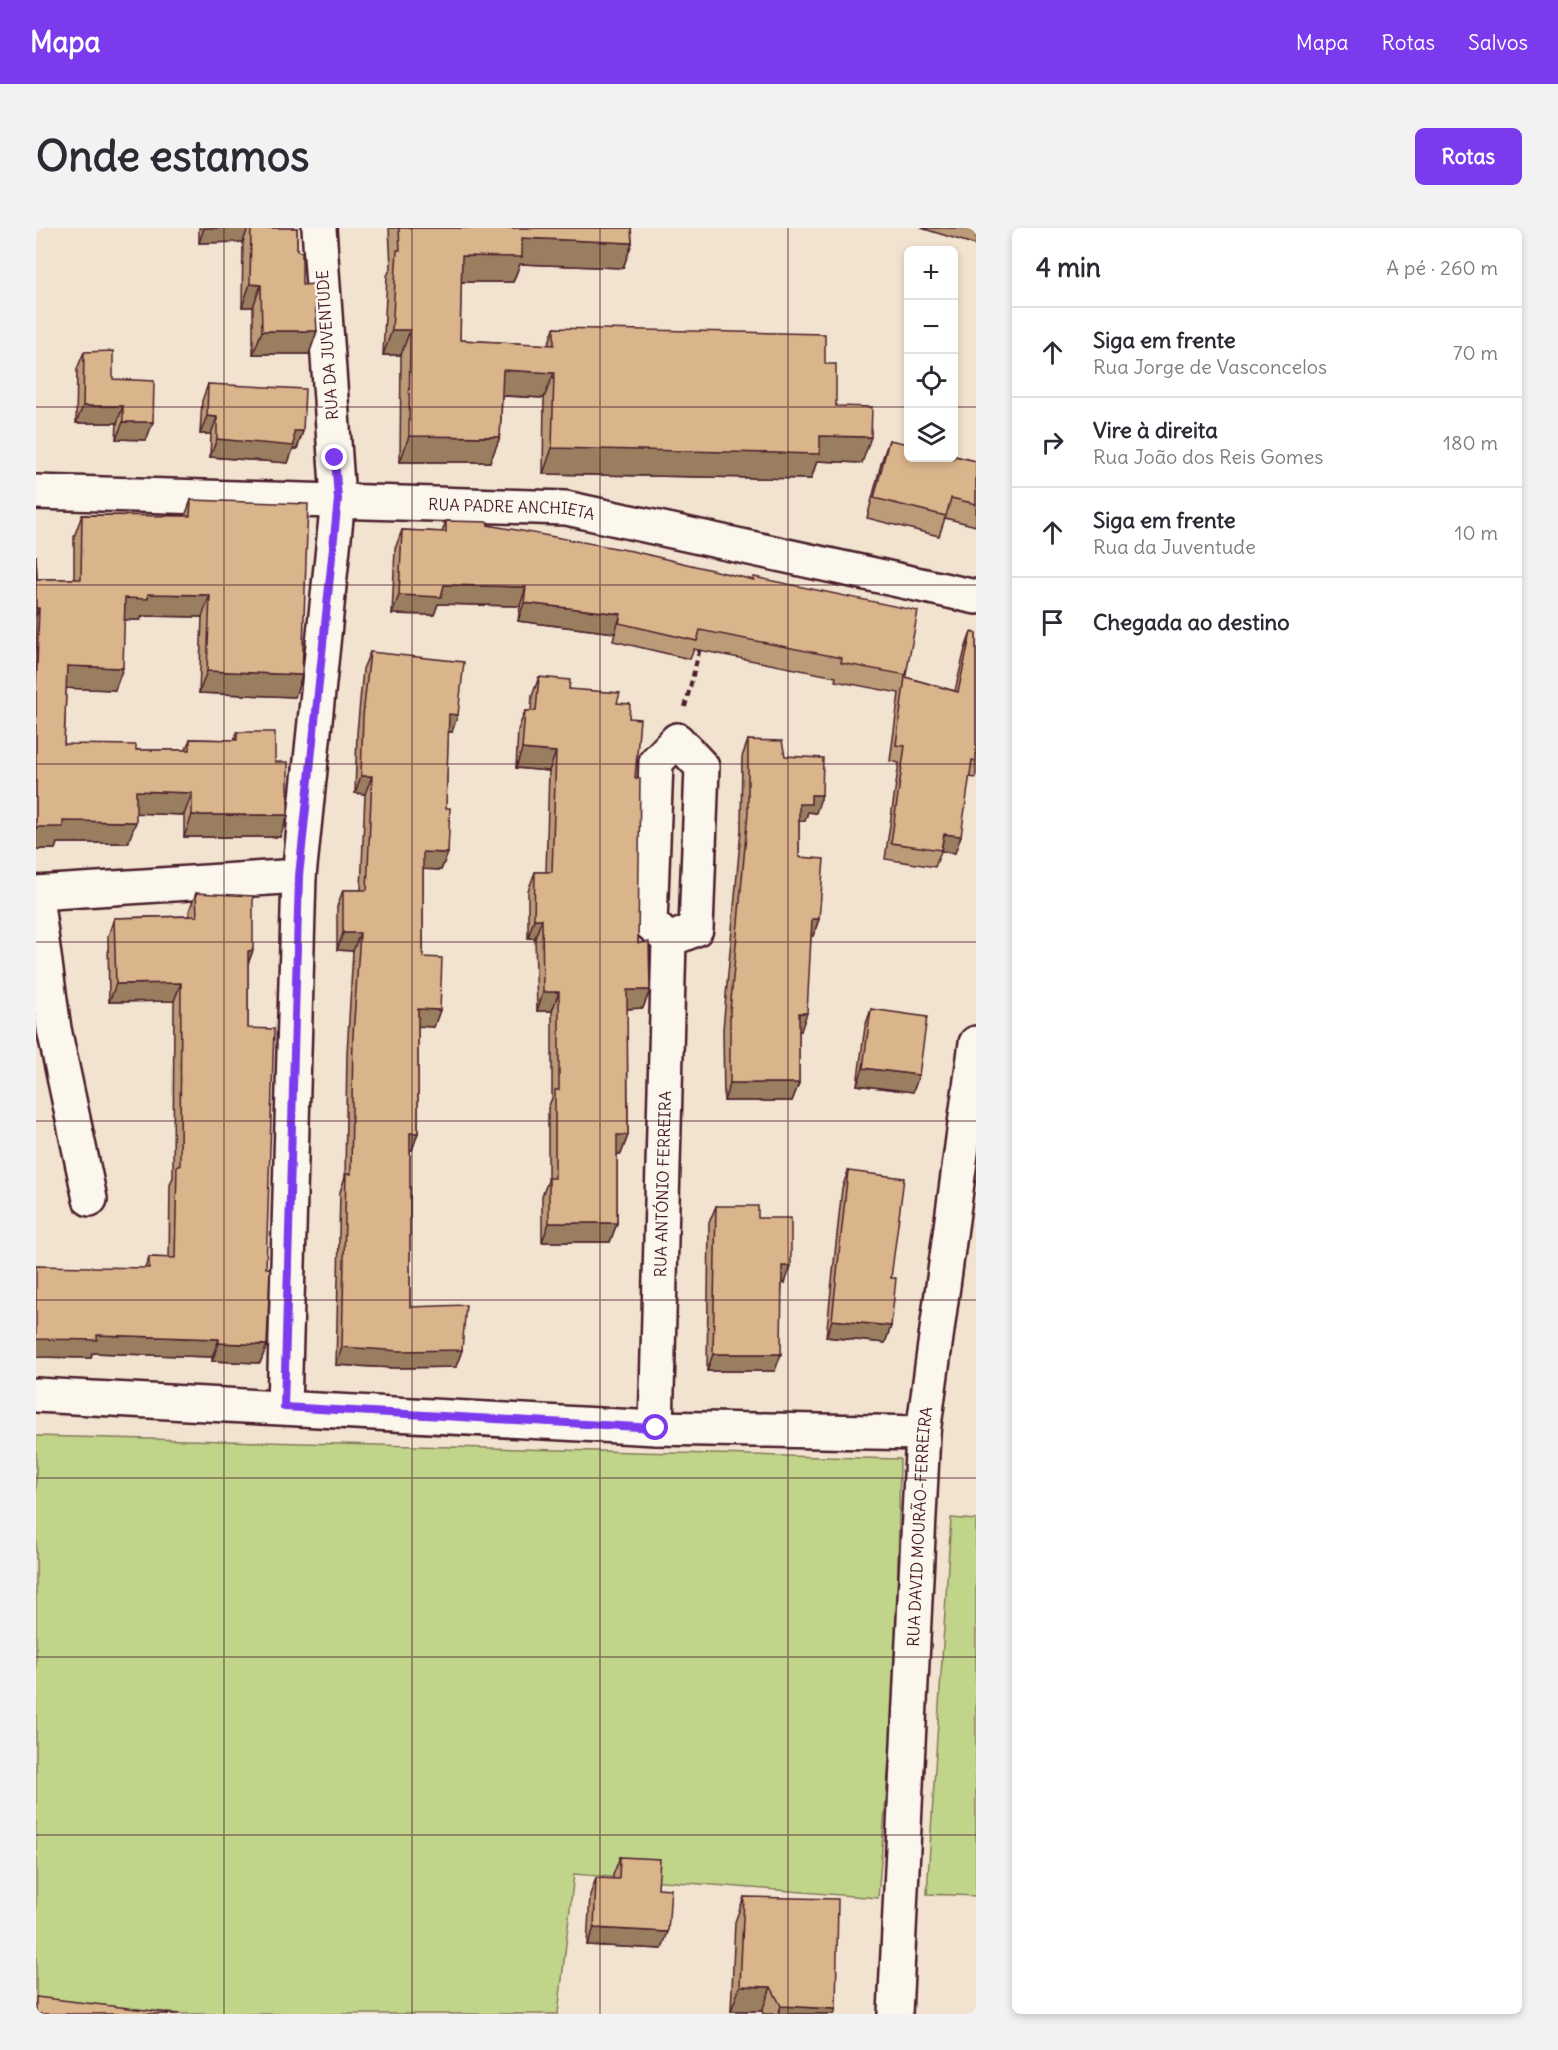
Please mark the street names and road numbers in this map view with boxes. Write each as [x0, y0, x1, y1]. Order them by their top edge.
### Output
street label: RUA DA JUVENTUDE [312, 269, 342, 421]
street label: RUA PADRE ANCHIETA [428, 494, 597, 524]
street label: RUA ANTÓNIO FERREIRA [650, 1091, 675, 1278]
street label: RUA DAVID MOURÃO-FERREIRA [903, 1405, 936, 1647]

